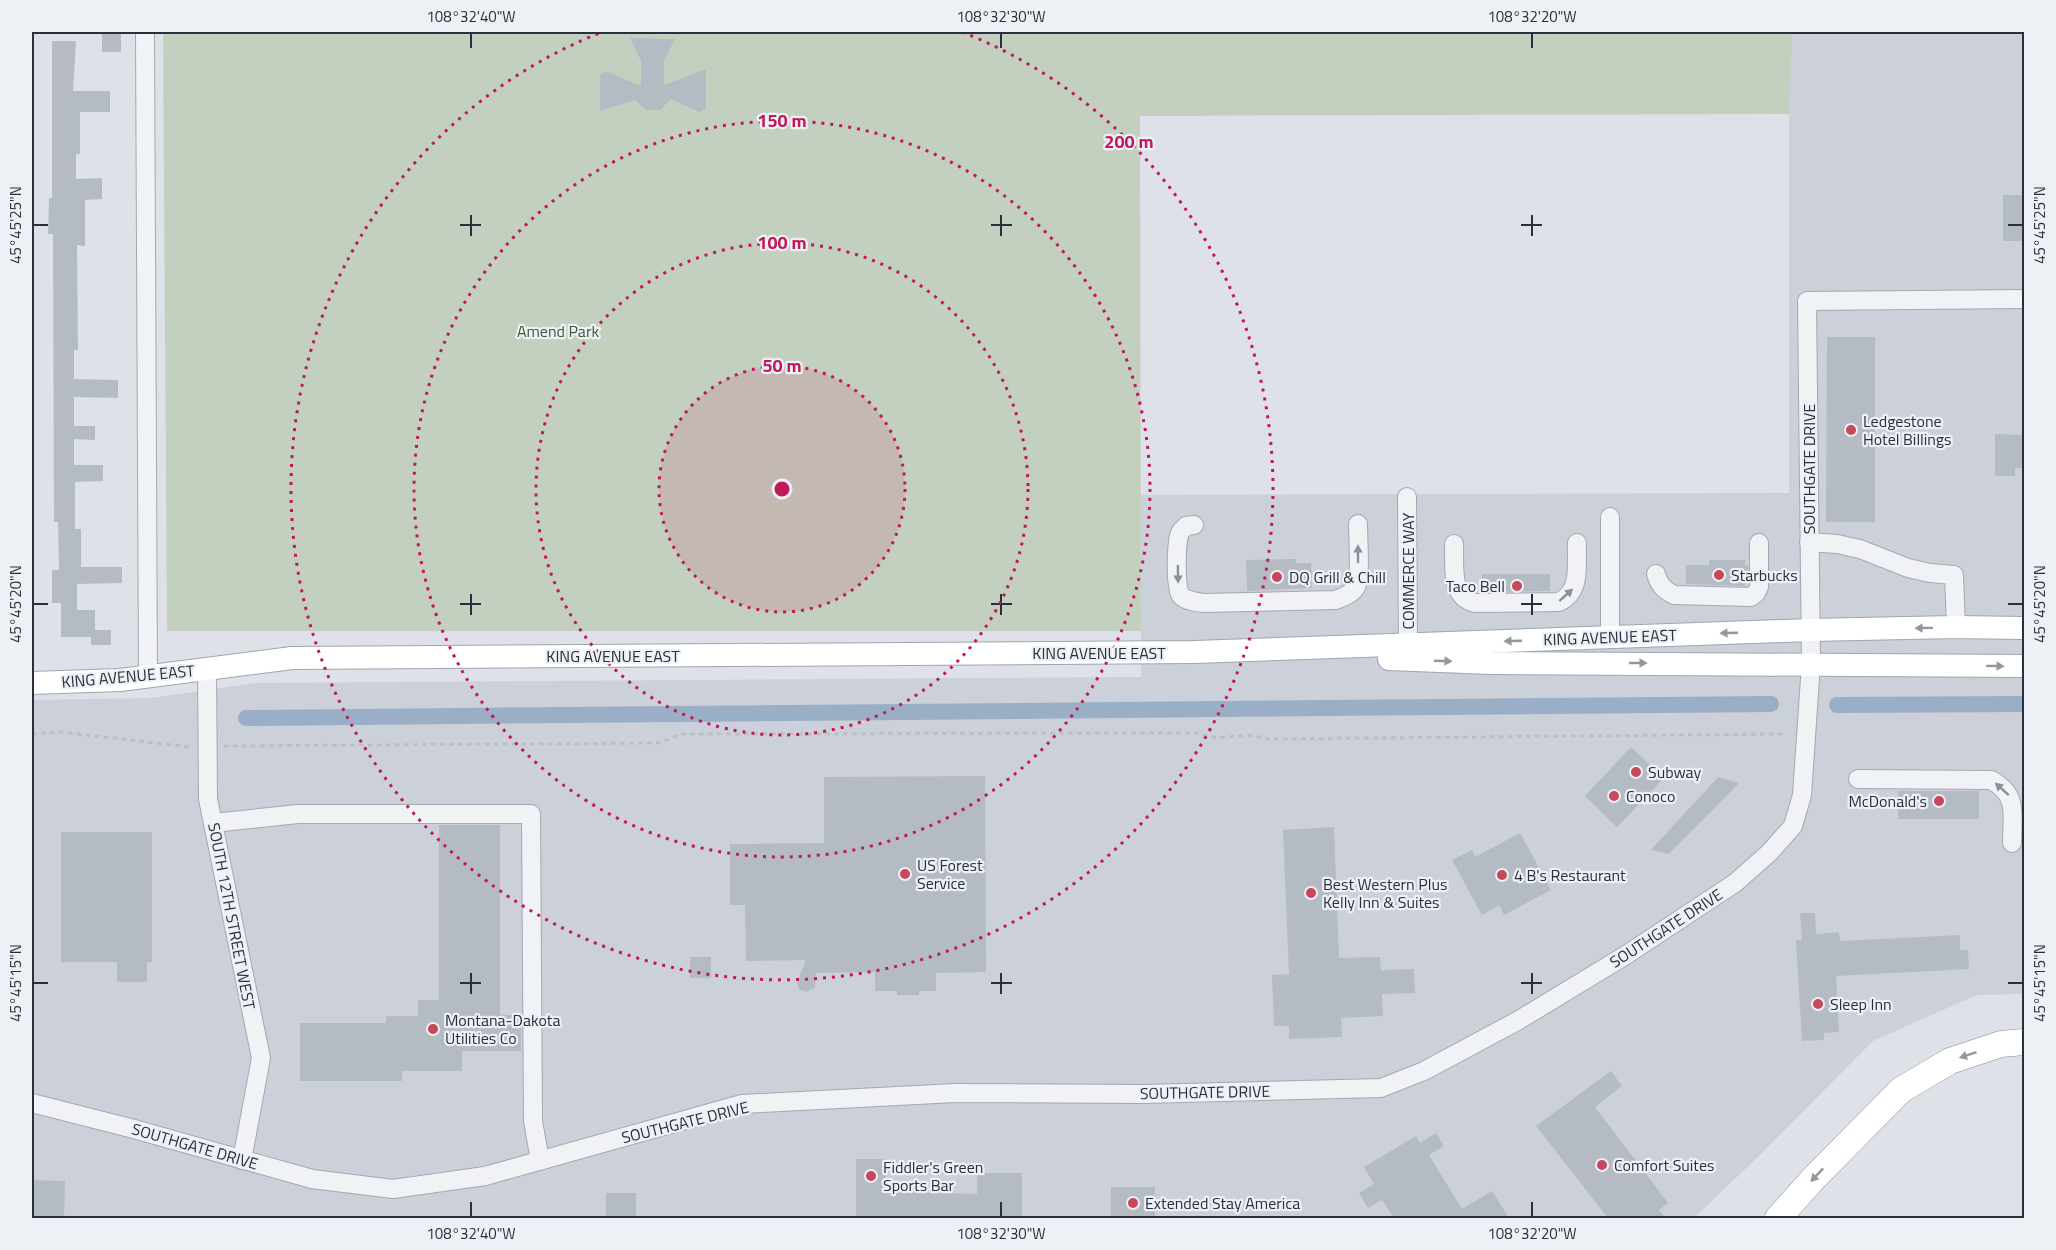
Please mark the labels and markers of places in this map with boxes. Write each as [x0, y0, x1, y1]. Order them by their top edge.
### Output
place label: Ledgestone Hotel Billings [1863, 409, 1952, 451]
marker: Ledgestone Hotel Billings [1844, 423, 1858, 437]
centre of rings [772, 479, 792, 499]
place label: Starbucks [1731, 563, 1798, 587]
place label: DQ Grill & Chill [1289, 565, 1386, 589]
marker: Starbucks [1712, 568, 1726, 582]
marker: DQ Grill & Chill [1270, 570, 1284, 584]
place label: Taco Bell [1446, 574, 1505, 598]
marker: Taco Bell [1510, 579, 1524, 593]
place label: Subway [1648, 760, 1702, 784]
marker: Subway [1629, 765, 1643, 779]
place label: Conoco [1626, 784, 1675, 808]
marker: Conoco [1607, 789, 1621, 803]
place label: McDonald's [1848, 789, 1927, 813]
marker: McDonald's [1932, 794, 1946, 808]
place label: US Forest Service [917, 853, 983, 895]
place label: 4 B's Restaurant [1514, 863, 1626, 887]
marker: US Forest Service [898, 867, 912, 881]
marker: 4 B's Restaurant [1495, 868, 1509, 882]
place label: Best Western Plus Kelly Inn & Suites [1323, 872, 1447, 914]
marker: Best Western Plus Kelly Inn & Suites [1304, 886, 1318, 900]
place label: Sleep Inn [1830, 992, 1892, 1016]
marker: Sleep Inn [1811, 997, 1825, 1011]
place label: Montana-Dakota Utilities Co [445, 1008, 560, 1050]
marker: Montana-Dakota Utilities Co [426, 1022, 440, 1036]
place label: Comfort Suites [1614, 1153, 1714, 1177]
place label: Fiddler's Green Sports Bar [883, 1155, 983, 1197]
marker: Comfort Suites [1595, 1158, 1609, 1172]
marker: Fiddler's Green Sports Bar [864, 1169, 878, 1183]
place label: Extended Stay America [1145, 1191, 1300, 1215]
marker: Extended Stay America [1126, 1196, 1140, 1210]

